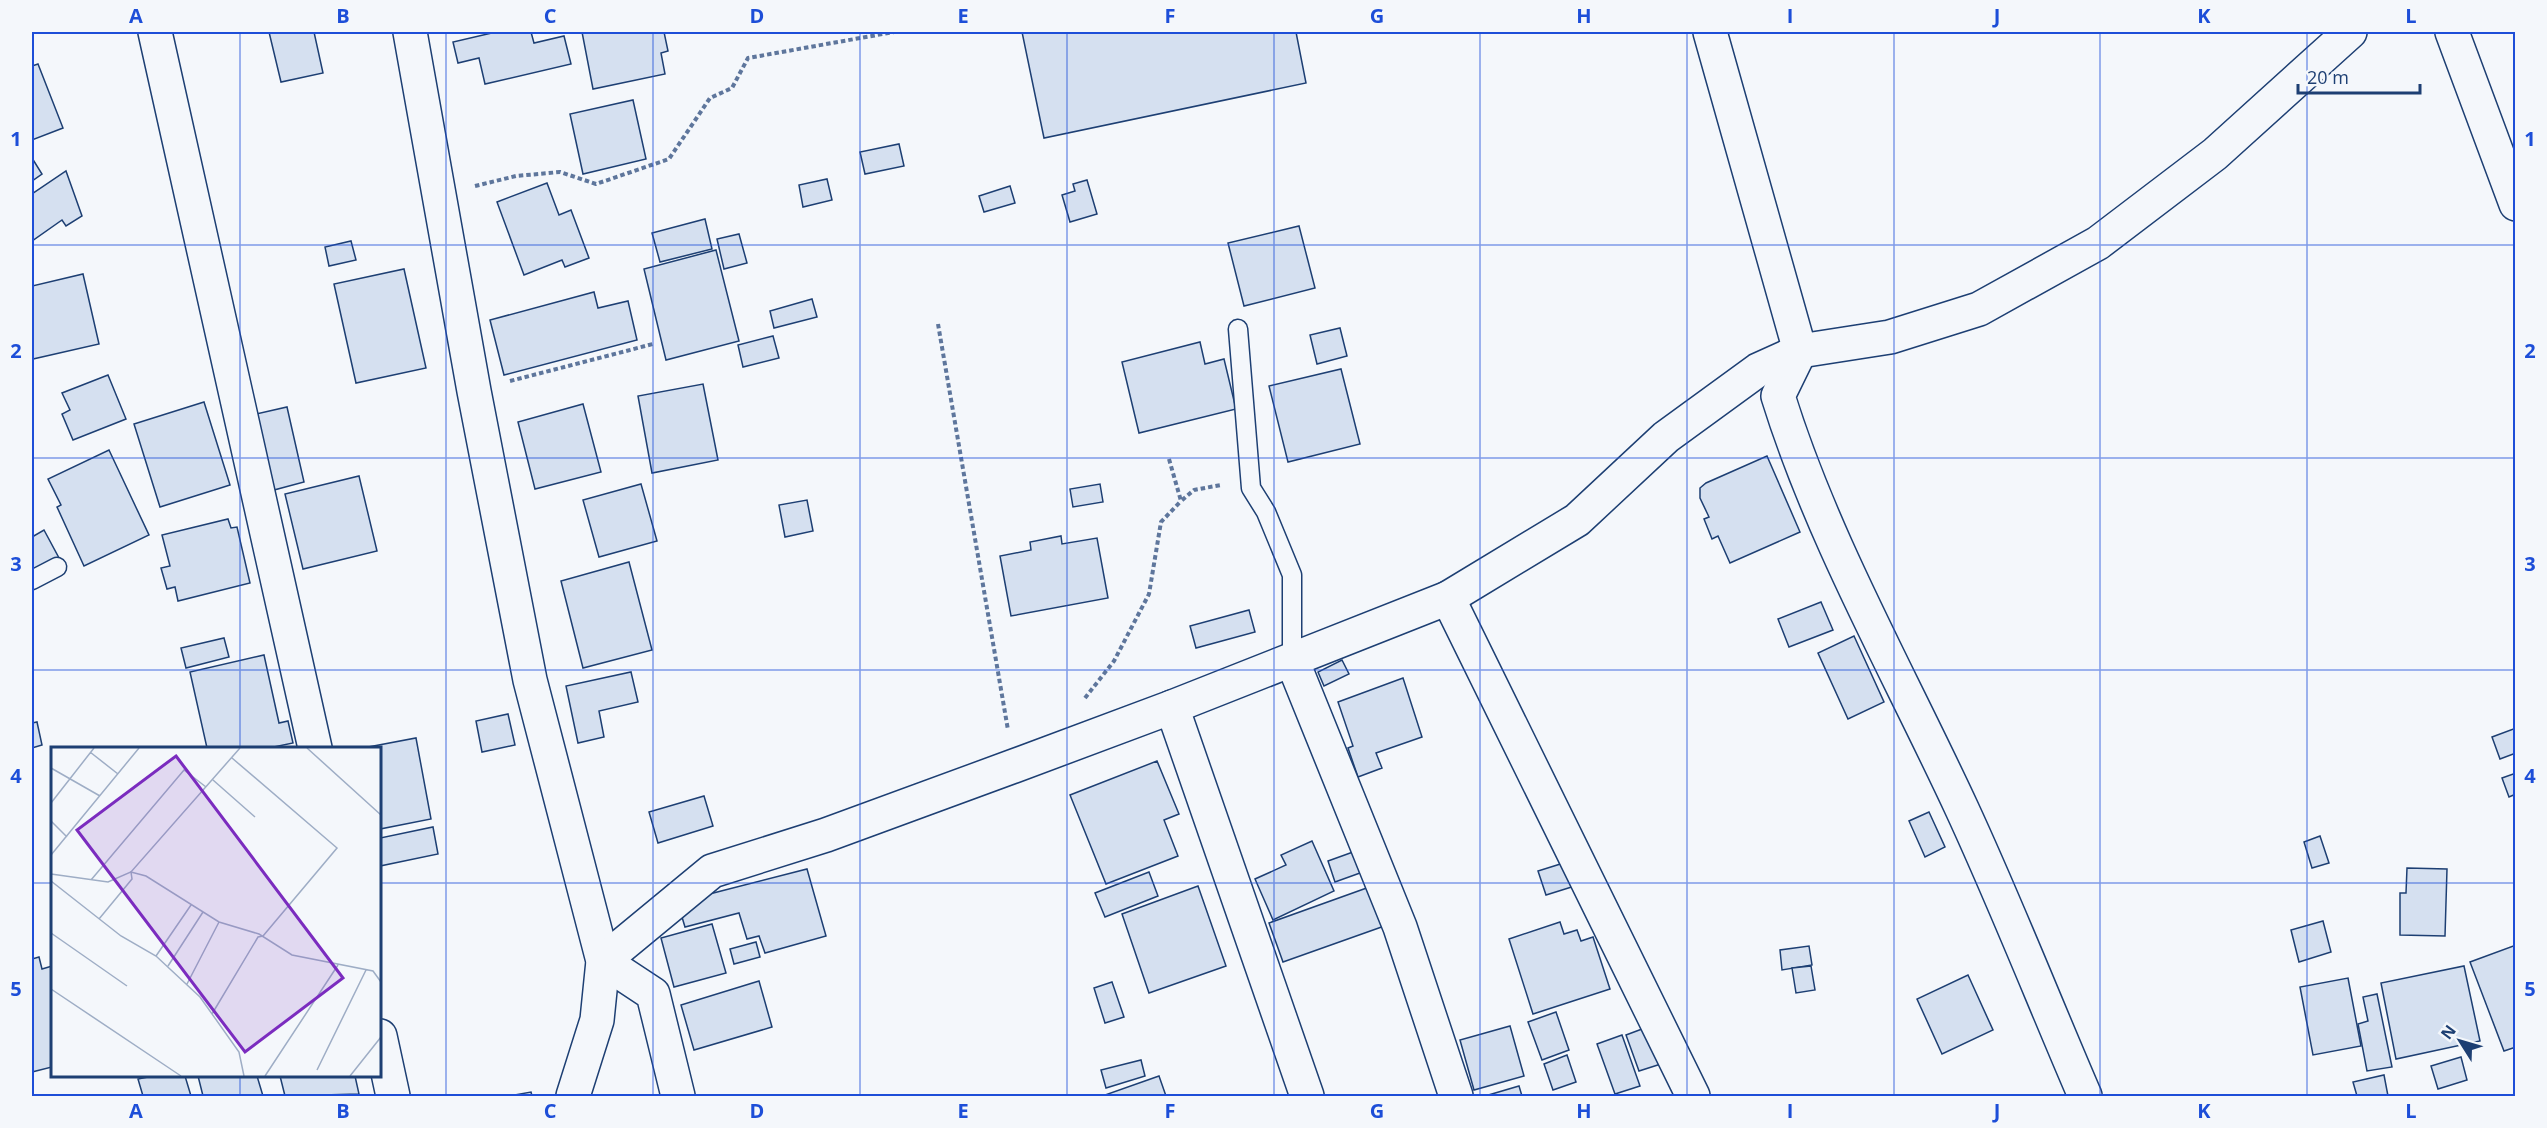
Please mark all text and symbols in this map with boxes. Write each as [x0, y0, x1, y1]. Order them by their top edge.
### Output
text: A [129, 2, 143, 29]
text: B [336, 2, 350, 29]
text: C [544, 2, 557, 29]
text: D [750, 2, 764, 29]
text: E [957, 2, 969, 29]
text: F [1165, 2, 1175, 29]
text: G [1370, 2, 1384, 29]
text: H [1576, 2, 1592, 29]
text: I [1787, 2, 1793, 29]
text: J [1992, 2, 2000, 29]
text: K [2197, 2, 2211, 29]
text: L [2405, 2, 2417, 29]
scale bar [2298, 57, 2420, 95]
text: 20 m [2307, 65, 2349, 89]
text: 1 [10, 125, 22, 152]
text: 1 [2524, 125, 2536, 152]
text: 2 [10, 337, 22, 364]
text: 2 [2524, 337, 2536, 364]
text: 3 [10, 550, 22, 577]
text: 3 [2524, 550, 2536, 577]
inset map [51, 747, 381, 1077]
text: 4 [10, 762, 22, 789]
text: 4 [2524, 762, 2536, 789]
text: 5 [10, 975, 22, 1002]
text: 5 [2524, 975, 2536, 1002]
north arrow [2430, 1011, 2490, 1071]
text: N [2435, 1020, 2461, 1044]
text: A [129, 1097, 143, 1124]
text: B [336, 1097, 350, 1124]
text: C [544, 1097, 557, 1124]
text: D [750, 1097, 764, 1124]
text: E [957, 1097, 969, 1124]
text: F [1165, 1097, 1175, 1124]
text: G [1370, 1097, 1384, 1124]
text: H [1576, 1097, 1592, 1124]
text: I [1787, 1097, 1793, 1124]
text: J [1992, 1097, 2000, 1124]
text: K [2197, 1097, 2211, 1124]
text: L [2405, 1097, 2417, 1124]

